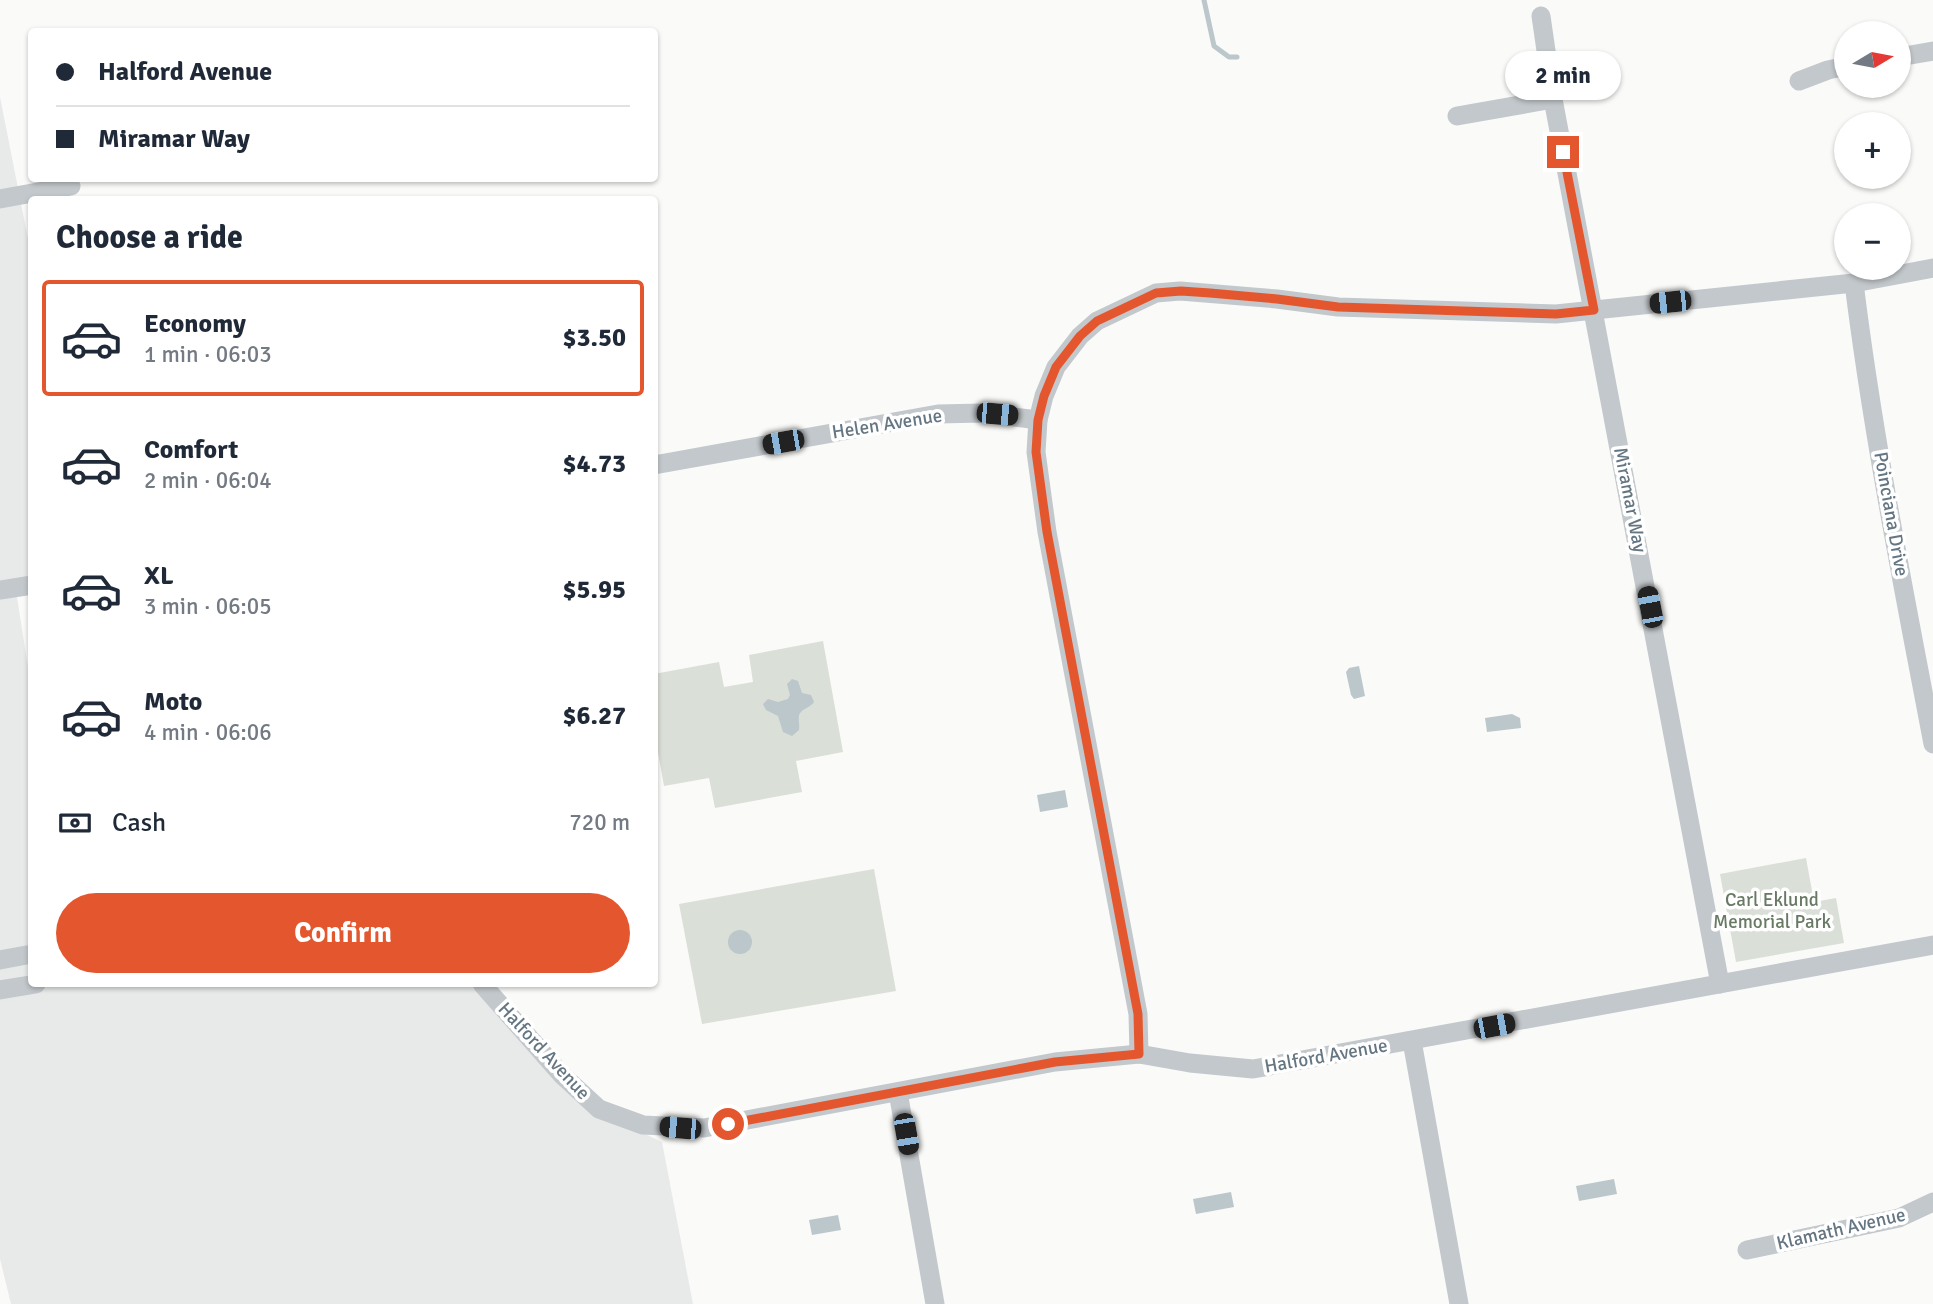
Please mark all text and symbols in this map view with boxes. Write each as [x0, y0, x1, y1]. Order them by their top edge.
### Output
north arrow [1834, 21, 1911, 98]
map controls [1834, 21, 1911, 280]
callout: 2 min [1505, 51, 1621, 100]
text: Halford Avenue [98, 56, 272, 88]
text: 2 min [1535, 61, 1591, 90]
button: + [1834, 112, 1911, 189]
text: Miramar Way [98, 123, 250, 155]
route end [1547, 136, 1579, 168]
button: − [1834, 203, 1911, 280]
text: Choose a ride [56, 218, 243, 257]
car [1649, 289, 1692, 315]
icon: car [60, 307, 123, 370]
text: Economy [144, 308, 246, 340]
text: $3.50 [562, 322, 626, 354]
text: 1 min · 06:03 [144, 340, 272, 369]
car [976, 402, 1019, 426]
street label: Helen Avenue [830, 403, 944, 445]
car [761, 428, 806, 456]
icon: car [60, 433, 123, 496]
text: Comfort [144, 434, 238, 466]
street label: Miramar Way [1608, 445, 1652, 555]
text: $4.73 [562, 448, 626, 480]
street label: Poinciana Drive [1868, 450, 1914, 578]
text: 2 min · 06:04 [144, 466, 272, 495]
icon: car [60, 559, 123, 622]
text: XL [144, 560, 174, 592]
text: $5.95 [562, 574, 626, 606]
car [1636, 584, 1665, 630]
text: 3 min · 06:05 [144, 592, 272, 621]
icon: car [60, 685, 123, 748]
text: Moto [144, 686, 202, 718]
text: $6.27 [562, 700, 626, 732]
text: 4 min · 06:06 [144, 718, 272, 747]
icon: cash [56, 804, 94, 842]
text: Cash [112, 807, 166, 839]
text: 720 m [569, 808, 630, 837]
park label: Carl Eklund Memorial Park [1713, 888, 1832, 934]
button: Confirm [56, 893, 630, 973]
street label: Halford Avenue [493, 997, 595, 1105]
car [1472, 1012, 1517, 1040]
street label: Halford Avenue [1263, 1033, 1389, 1079]
route start [712, 1108, 744, 1140]
car [893, 1111, 920, 1157]
car [659, 1116, 702, 1140]
street label: Klamath Avenue [1774, 1202, 1908, 1256]

